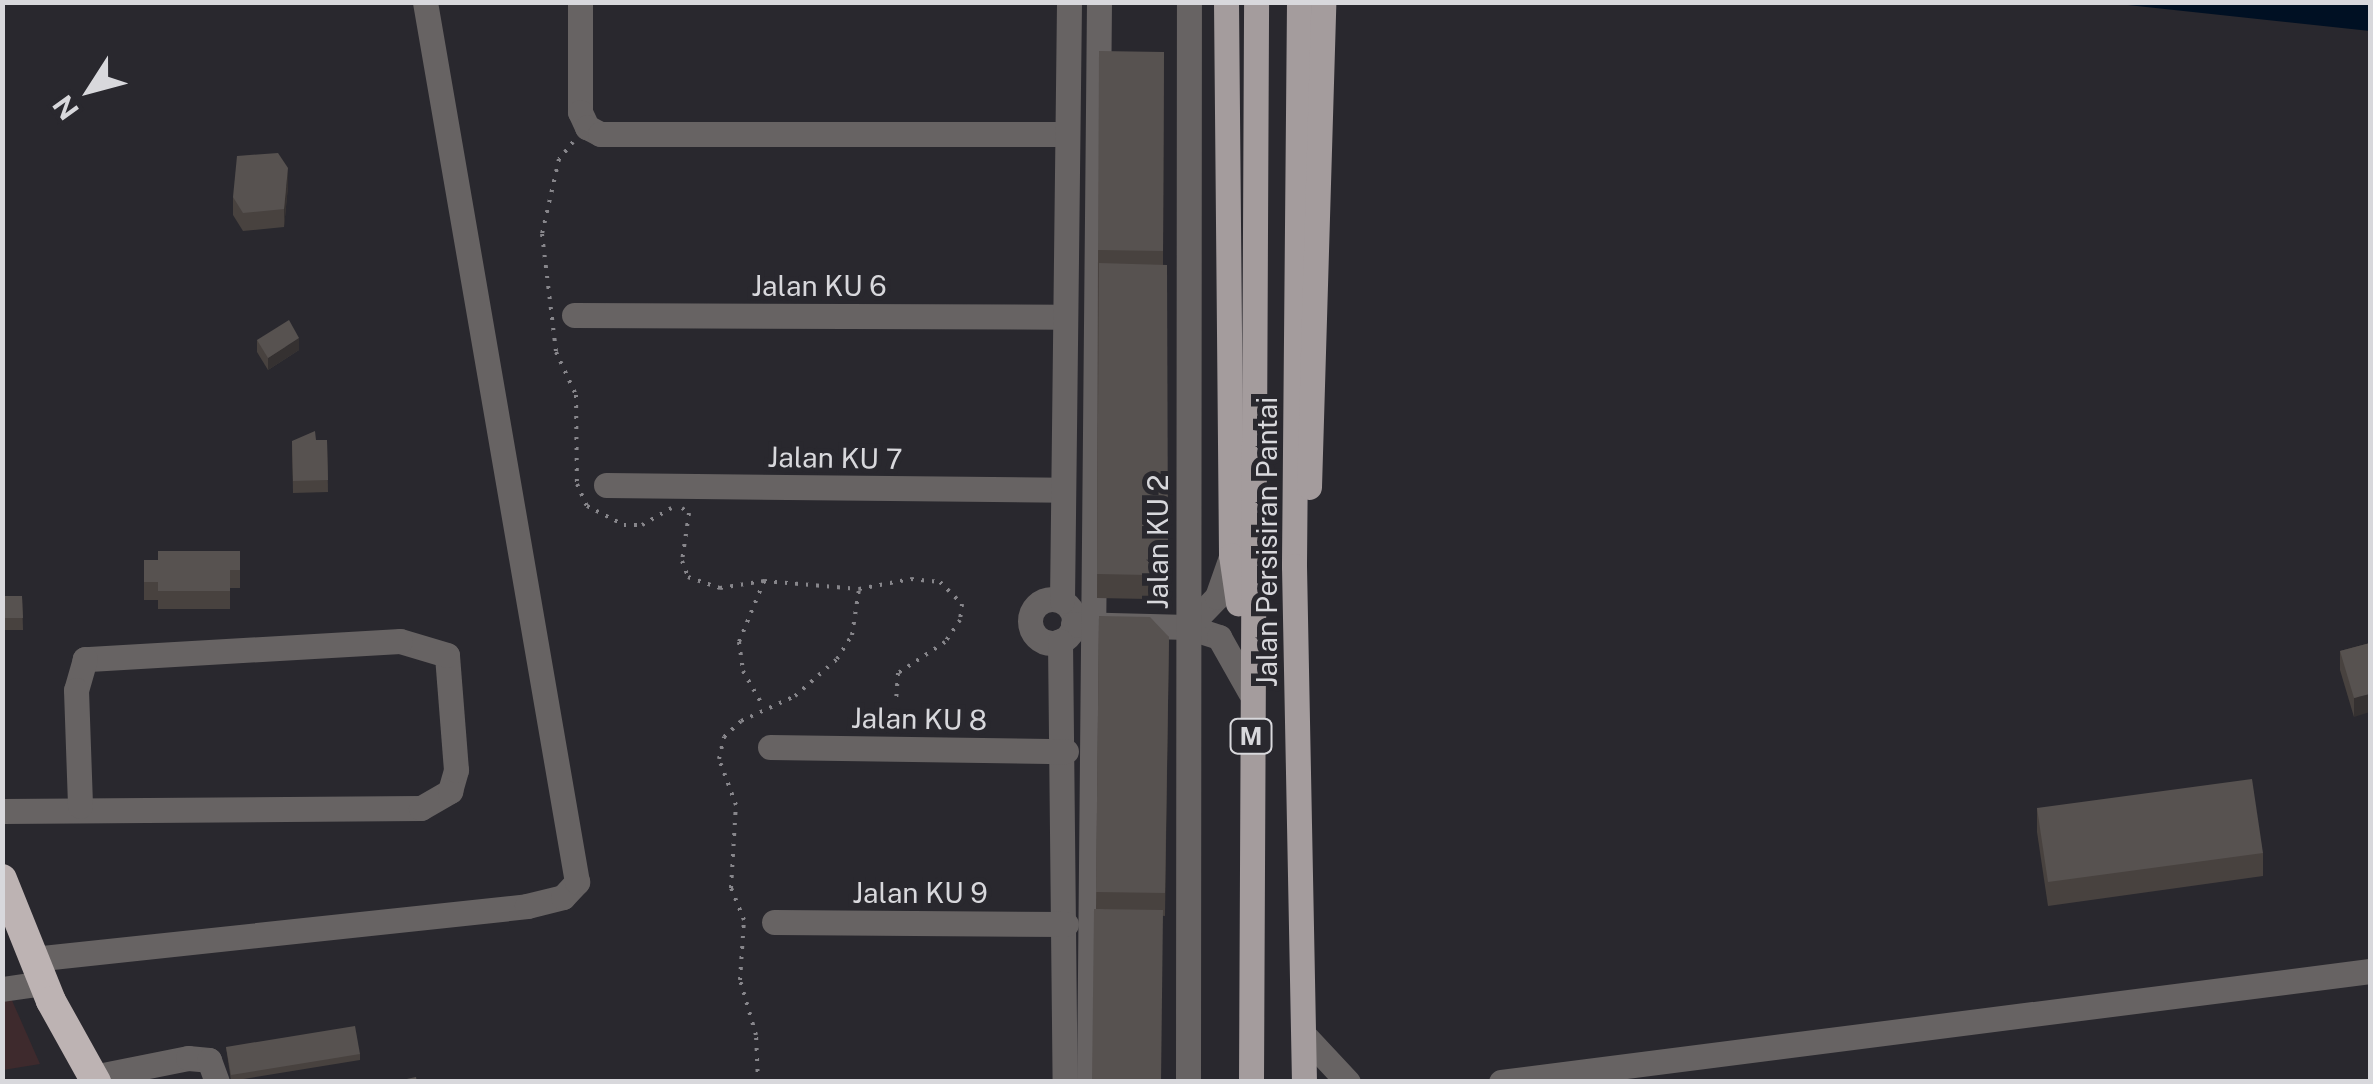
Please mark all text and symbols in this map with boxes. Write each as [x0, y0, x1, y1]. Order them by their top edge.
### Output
north arrow [40, 40, 140, 140]
text: N [46, 89, 85, 126]
street label: Jalan KU 6 [751, 269, 887, 303]
street label: Jalan Persisiran Pantai [1250, 397, 1284, 687]
street label: Jalan KU 7 [767, 440, 903, 476]
street label: Jalan KU 2 [1141, 475, 1175, 609]
street label: Jalan KU 8 [851, 701, 987, 737]
road number: M [1228, 716, 1274, 756]
street label: Jalan KU 9 [852, 876, 988, 910]

